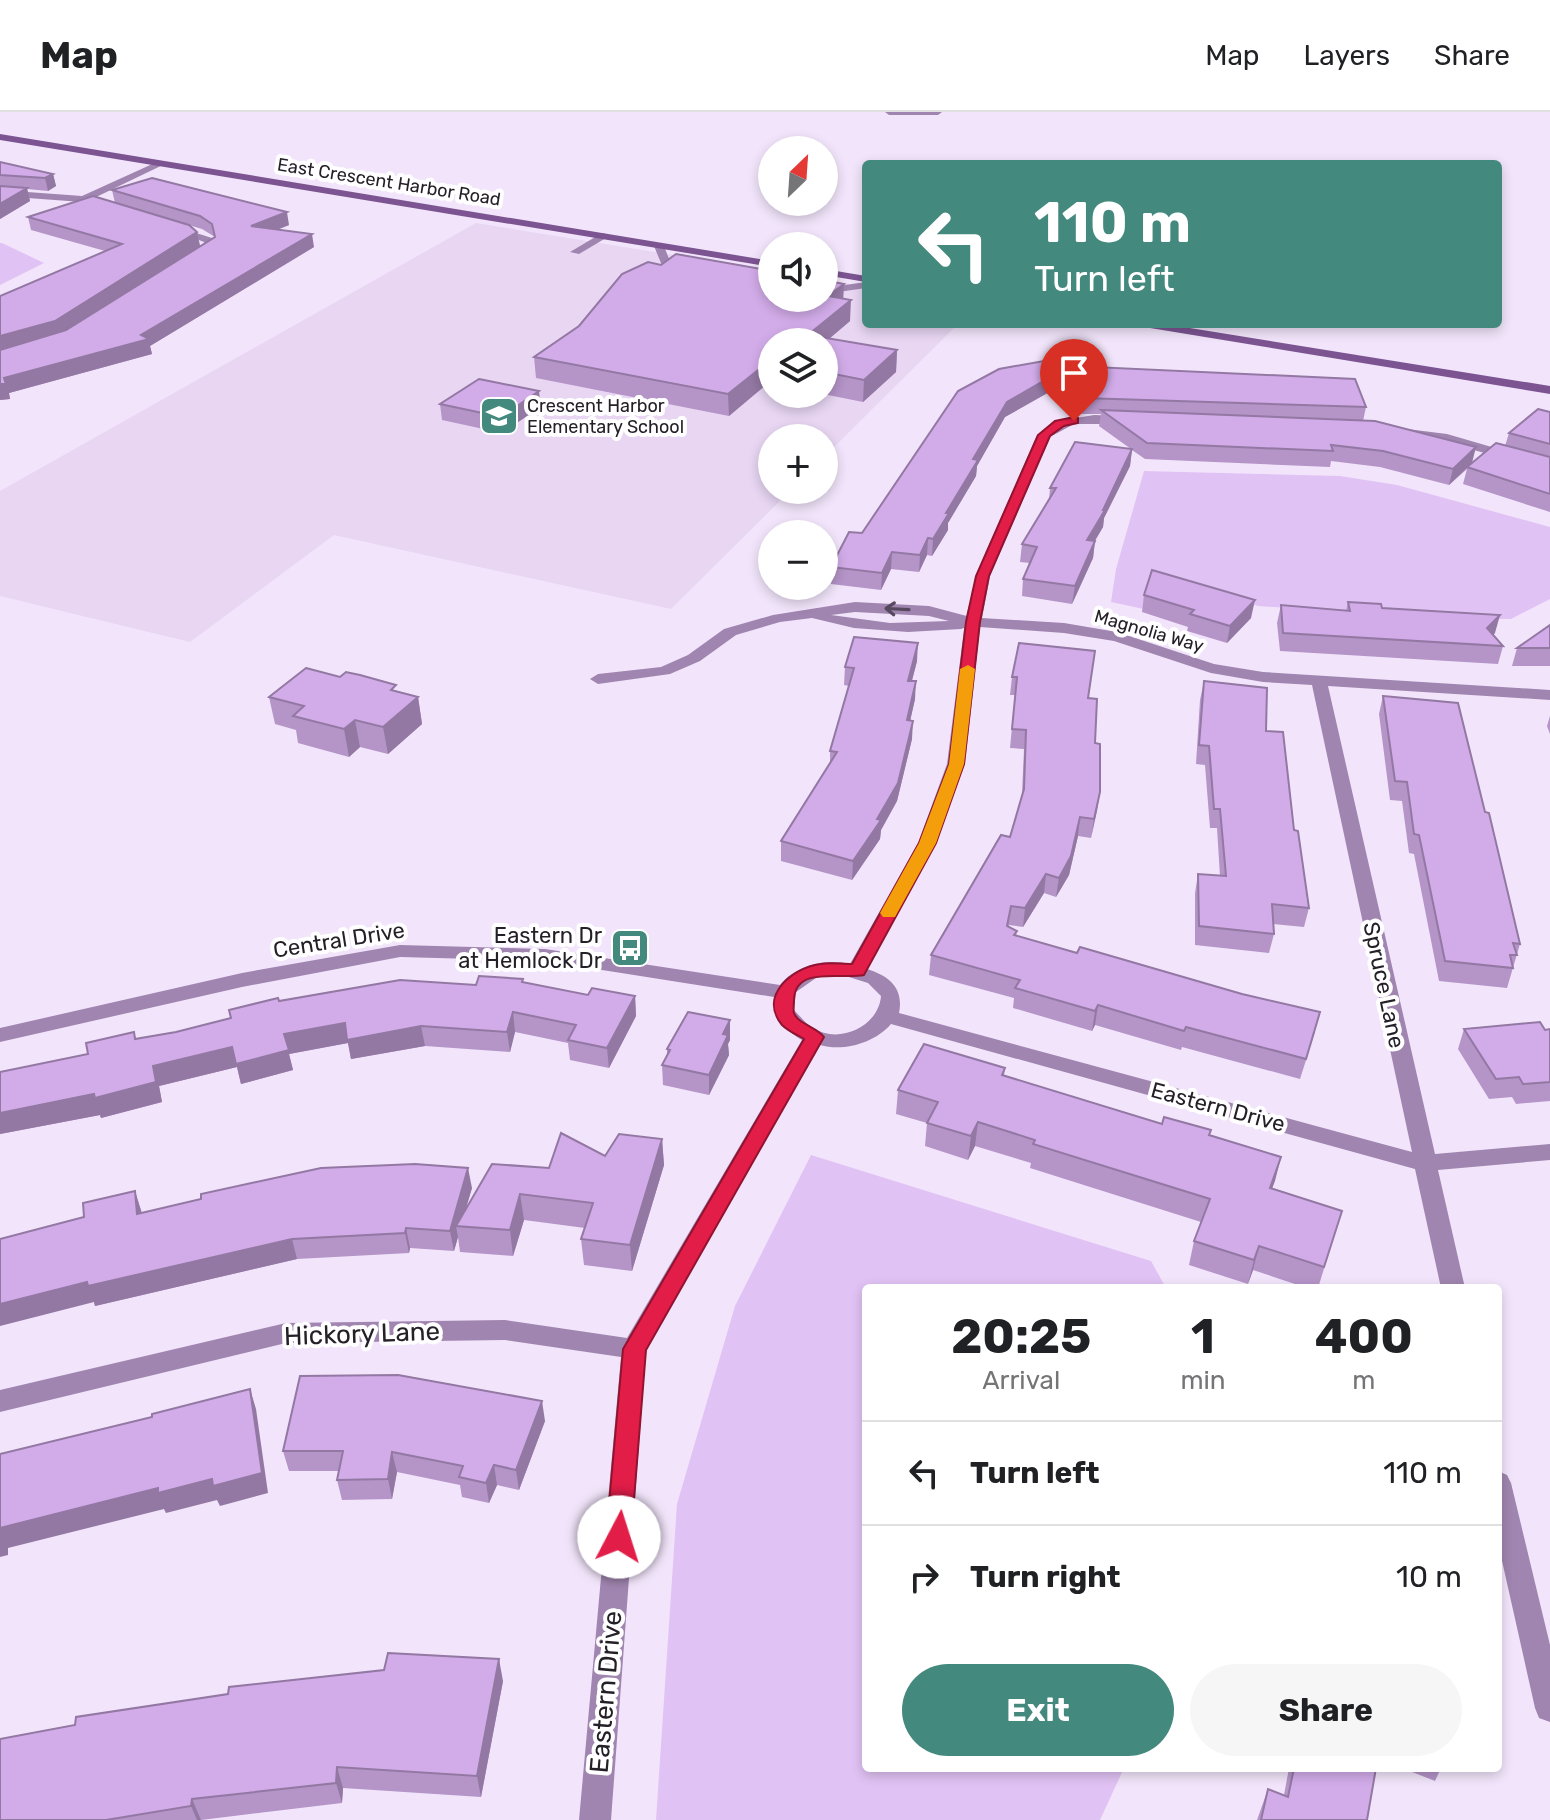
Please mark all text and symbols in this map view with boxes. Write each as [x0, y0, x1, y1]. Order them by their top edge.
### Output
text: Map [40, 32, 118, 78]
text: Map [1205, 39, 1260, 72]
text: Layers [1304, 39, 1390, 72]
text: Share [1434, 39, 1510, 72]
north arrow [758, 136, 838, 216]
map controls [758, 136, 838, 600]
street label: East Crescent Harbor Road [276, 153, 502, 211]
text: 110 m [1034, 190, 1191, 256]
icon: left [902, 192, 1006, 296]
button: sound [758, 232, 838, 312]
text: Turn left [1034, 257, 1175, 300]
button: layers [758, 328, 838, 408]
pin [1040, 339, 1108, 421]
icon: arrive [1052, 351, 1096, 395]
school or university icon: Crescent Harbor Elementary School [478, 395, 520, 437]
place label: Crescent Harbor Elementary School [527, 395, 684, 438]
button: + [758, 424, 838, 504]
button: − [758, 520, 838, 600]
one-way arrow [884, 601, 911, 616]
street label: Magnolia Way [1092, 605, 1206, 657]
street label: Central Drive [271, 916, 407, 964]
street label: Spruce Lane [1357, 919, 1411, 1051]
place label: Eastern Dr at Hemlock Dr [458, 922, 603, 974]
bus stop icon: Eastern Dr at Hemlock Dr [609, 927, 651, 969]
street label: Eastern Drive [1148, 1076, 1288, 1138]
text: 20:25 [951, 1308, 1091, 1365]
text: 1 [1191, 1308, 1215, 1365]
text: 400 [1315, 1308, 1413, 1365]
street label: Hickory Lane [283, 1316, 441, 1352]
text: Arrival [982, 1365, 1060, 1396]
text: min [1180, 1365, 1226, 1396]
text: m [1352, 1365, 1375, 1396]
icon: left [902, 1451, 946, 1495]
text: Turn left [970, 1455, 1100, 1491]
text: 110 m [1383, 1455, 1462, 1491]
position arrow [577, 1495, 661, 1579]
icon: right [902, 1555, 946, 1599]
text: Turn right [970, 1559, 1121, 1595]
text: 10 m [1396, 1559, 1462, 1595]
street label: Eastern Drive [583, 1610, 629, 1774]
button: Exit [902, 1664, 1174, 1756]
button: Share [1190, 1664, 1462, 1756]

